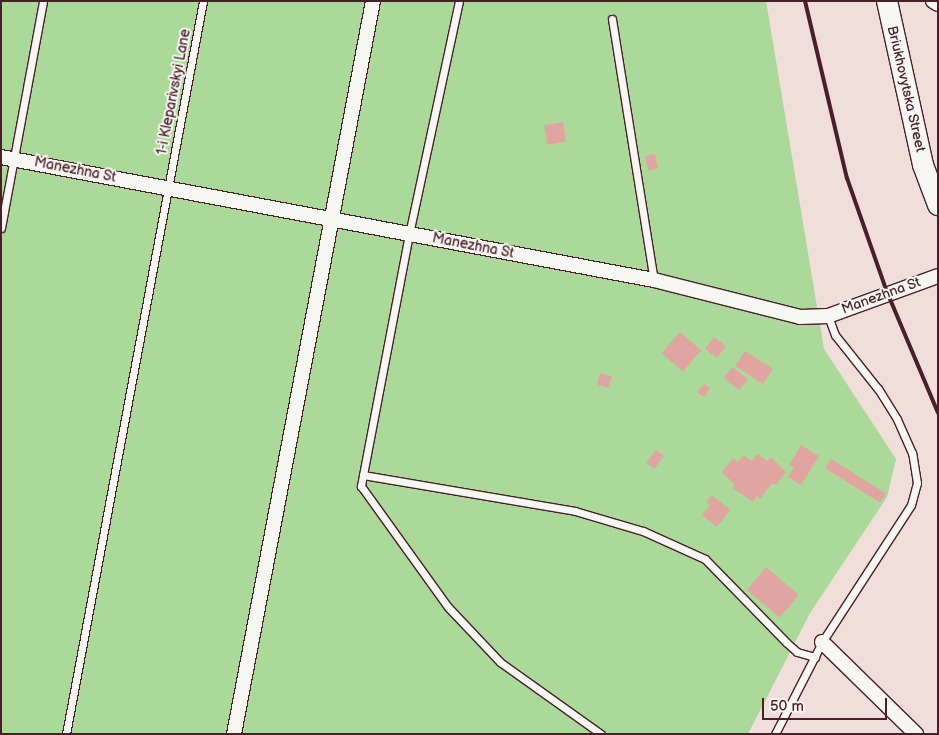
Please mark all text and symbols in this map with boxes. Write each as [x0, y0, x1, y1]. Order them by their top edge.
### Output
street label: Briukhovytska Street [883, 24, 929, 154]
street label: 1-i Kleparivskyi Lane [154, 28, 194, 156]
street label: Manezhna St [33, 154, 117, 186]
street label: Manezhna St [431, 230, 515, 262]
street label: Manezhna St [839, 274, 923, 318]
scale bar [764, 688, 889, 720]
text: 50 m [770, 697, 804, 716]

